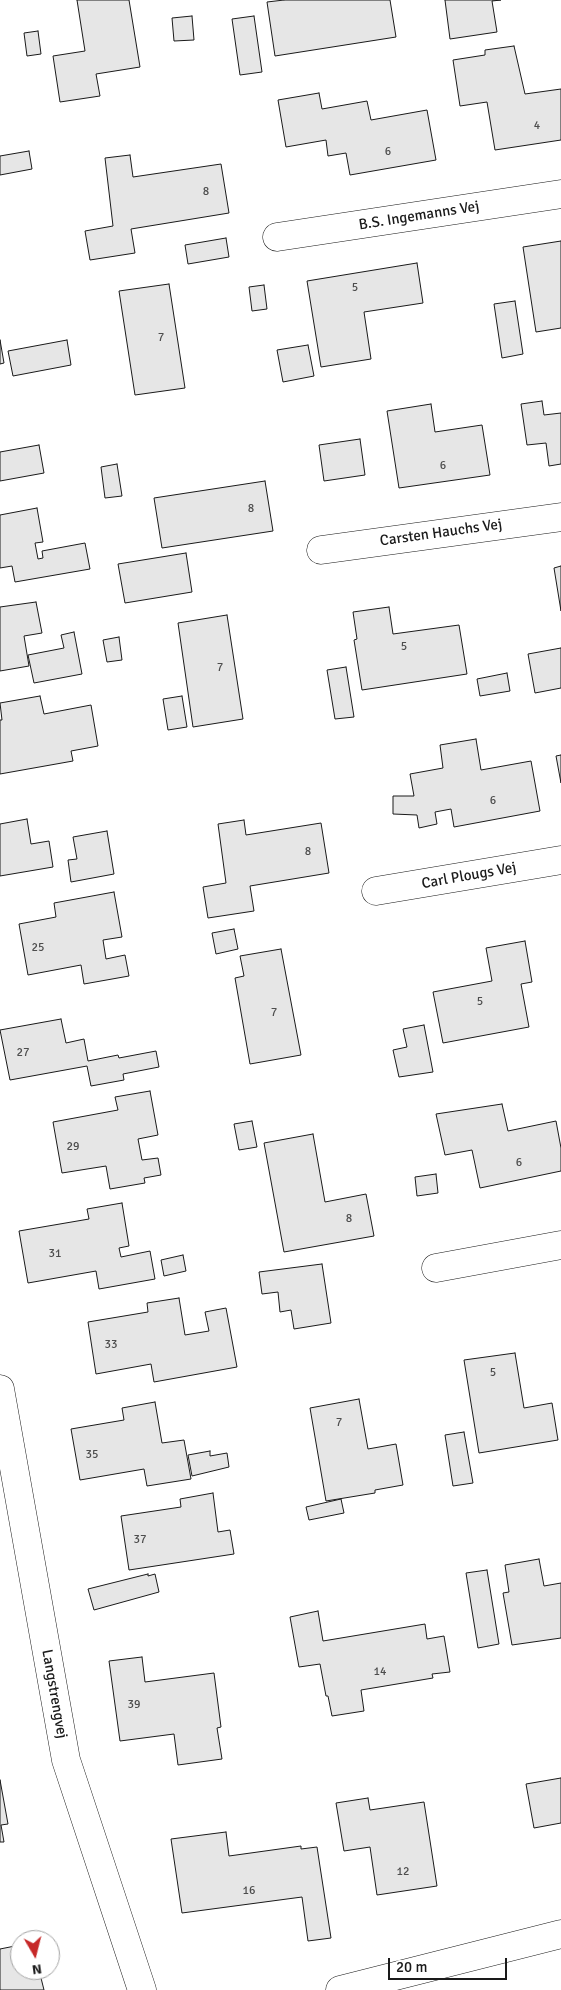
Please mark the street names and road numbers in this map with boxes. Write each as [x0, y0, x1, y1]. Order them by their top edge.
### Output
street label: B.S. Ingemanns Vej [357, 198, 481, 234]
street label: Carsten Hauchs Vej [379, 516, 503, 550]
street label: Carl Plougs Vej [420, 859, 518, 893]
street label: Langstrengvej [37, 1648, 71, 1740]

